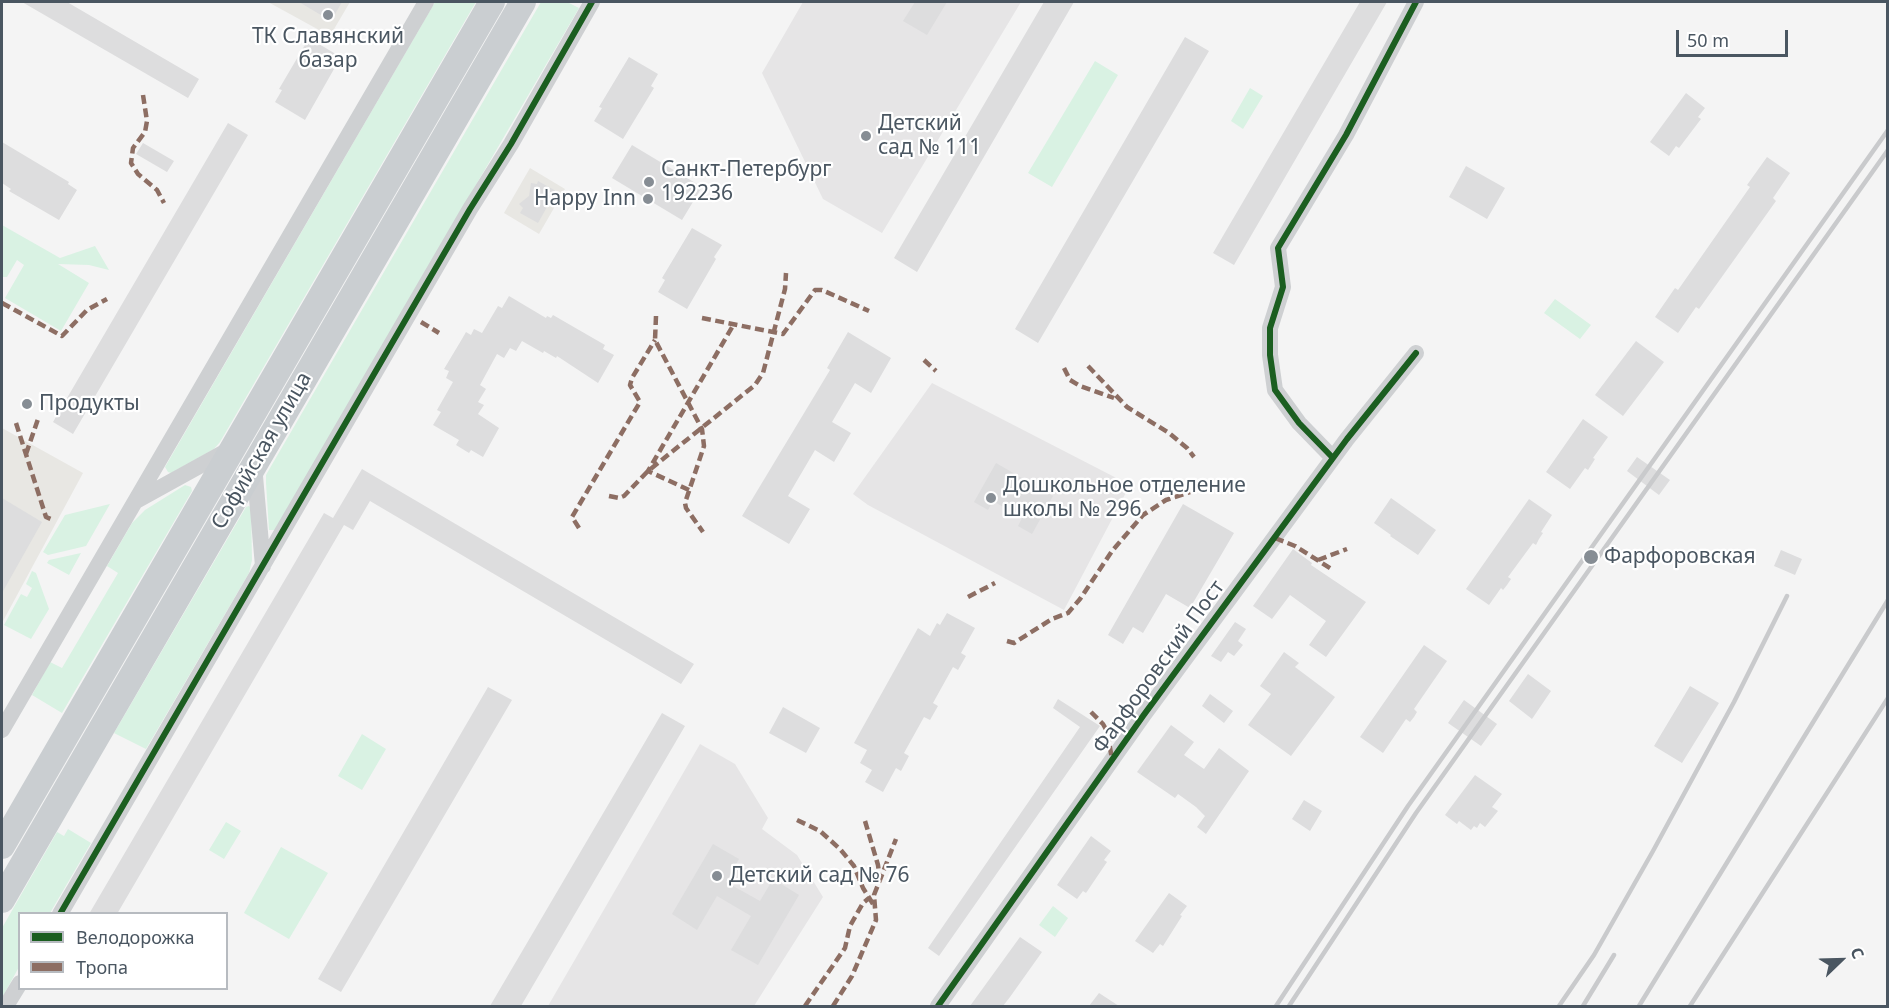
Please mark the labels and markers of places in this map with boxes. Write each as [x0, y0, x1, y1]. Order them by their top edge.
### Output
marker: ТК Славянский базар [321, 8, 335, 22]
place label: ТК Славянский базар [252, 24, 404, 74]
place label: Детский сад № 111 [878, 111, 981, 161]
marker: Детский сад № 111 [859, 129, 873, 143]
place label: Санкт-Петербург 192236 [661, 157, 831, 207]
marker: Санкт-Петербург 192236 [642, 175, 656, 189]
place label: Happy Inn [534, 186, 636, 212]
marker: Happy Inn [641, 192, 655, 206]
place label: Продукты [39, 391, 140, 417]
marker: Продукты [20, 397, 34, 411]
place label: Дошкольное отделение школы № 296 [1003, 473, 1246, 523]
marker: Дошкольное отделение школы № 296 [984, 491, 998, 505]
place label: Фарфоровская [1604, 544, 1756, 570]
marker: Фарфоровская [1582, 548, 1600, 566]
place label: Детский сад № 76 [729, 863, 909, 889]
marker: Детский сад № 76 [710, 869, 724, 883]

